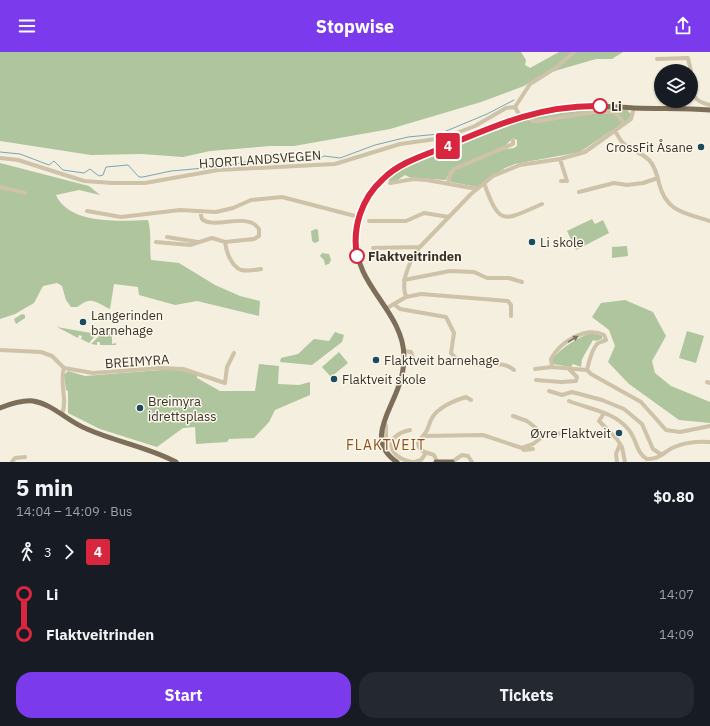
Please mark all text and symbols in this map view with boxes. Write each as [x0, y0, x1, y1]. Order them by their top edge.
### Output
icon: menu [16, 15, 38, 37]
text: Stopwise [316, 15, 394, 38]
icon: share [672, 15, 694, 37]
map controls [654, 64, 698, 108]
button: layers [654, 64, 698, 108]
marker: Li [592, 98, 608, 114]
place label: Li [611, 98, 622, 115]
line badge: 4 [435, 133, 461, 159]
text: 4 [444, 137, 452, 155]
place label: CrossFit Åsane [606, 139, 693, 156]
marker: CrossFit Åsane [696, 142, 706, 152]
street label: HJORTLANDSVEGEN [198, 147, 322, 172]
place label: Li skole [540, 234, 584, 251]
marker: Li skole [527, 237, 537, 247]
marker: Flaktveitrinden [349, 248, 365, 264]
place label: Flaktveitrinden [368, 248, 462, 265]
place label: Langerinden barnehage [91, 307, 163, 339]
marker: Langerinden barnehage [78, 317, 88, 327]
one-way arrow [567, 335, 579, 342]
street label: BREIMYRA [104, 351, 170, 372]
place label: Flaktveit barnehage [384, 352, 499, 369]
marker: Flaktveit barnehage [371, 355, 381, 365]
place label: Flaktveit skole [342, 371, 426, 388]
marker: Flaktveit skole [329, 374, 339, 384]
place label: Breimyra idrettsplass [148, 393, 217, 425]
marker: Breimyra idrettsplass [135, 403, 145, 413]
place label: Øvre Flaktveit [530, 425, 611, 442]
marker: Øvre Flaktveit [614, 428, 624, 438]
district label: FLAKTVEIT [346, 436, 426, 454]
text: 5 min [16, 473, 73, 502]
text: $0.80 [653, 487, 694, 506]
text: 14:04 – 14:09 · Bus [16, 503, 132, 520]
icon: walk [16, 541, 38, 563]
icon: forward [58, 541, 80, 563]
text: 4 [94, 543, 102, 561]
text: 3 [44, 544, 52, 561]
text: Li [46, 585, 58, 604]
text: 14:07 [659, 586, 694, 603]
text: Flaktveitrinden [46, 625, 154, 644]
text: 14:09 [659, 626, 694, 643]
button: Start [16, 672, 351, 718]
button: Tickets [359, 672, 694, 718]

